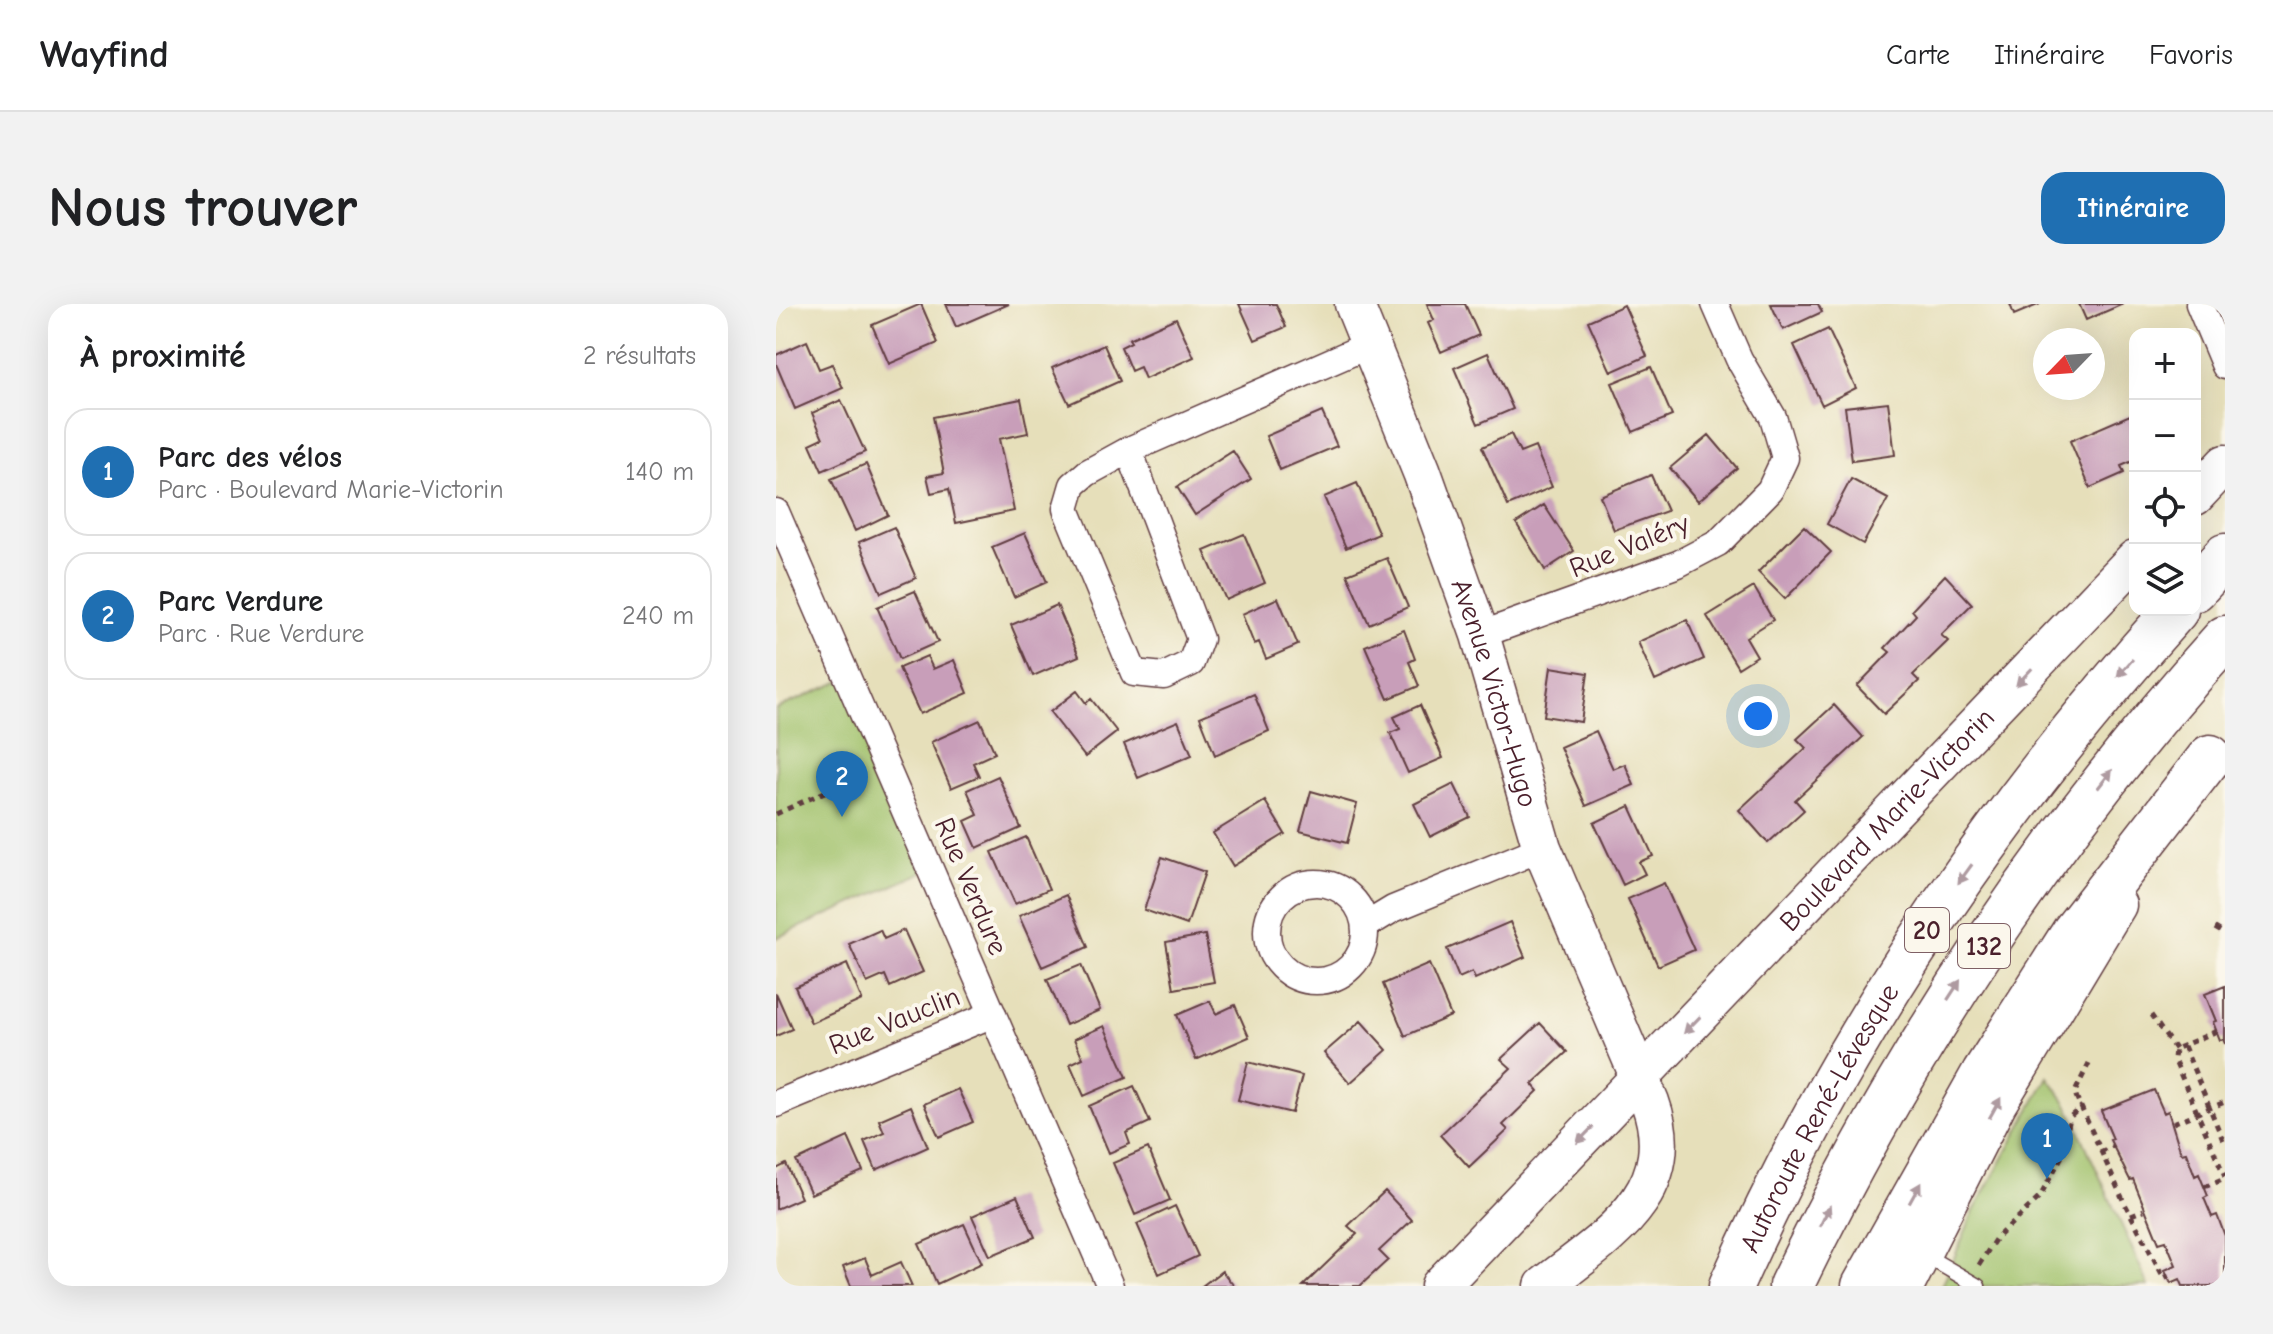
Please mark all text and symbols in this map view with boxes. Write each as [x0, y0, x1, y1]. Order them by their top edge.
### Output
text: Wayfind [40, 33, 169, 77]
text: Carte [1886, 39, 1950, 71]
text: Itinéraire [1994, 39, 2105, 71]
text: Favoris [2149, 39, 2233, 71]
button: Itinéraire [2041, 172, 2225, 244]
text: Nous trouver [48, 176, 357, 240]
north arrow [2033, 328, 2105, 400]
map controls [2129, 328, 2201, 616]
button: + [2129, 328, 2201, 400]
text: À proximité [80, 336, 246, 376]
text: 2 résultats [583, 341, 696, 371]
button: − [2129, 400, 2201, 472]
text: Parc des vélos [158, 440, 342, 475]
text: 1 [103, 457, 113, 487]
text: 140 m [625, 457, 694, 487]
button: locate [2129, 472, 2201, 544]
text: Parc · Boulevard Marie-Victorin [158, 475, 504, 505]
street label: Rue Valéry [1565, 507, 1694, 584]
button: layers [2129, 544, 2201, 616]
street label: Avenue Victor-Hugo [1444, 575, 1544, 811]
text: Parc Verdure [158, 584, 323, 619]
text: 2 [102, 601, 114, 631]
text: 240 m [622, 601, 694, 631]
text: Parc · Rue Verdure [158, 619, 364, 649]
one-way arrow [2116, 659, 2134, 678]
one-way arrow [2015, 667, 2033, 686]
your location [1738, 696, 1778, 736]
street label: Boulevard Marie-Victorin [1773, 702, 2001, 938]
pin: 2 [816, 751, 868, 817]
one-way arrow [2096, 769, 2113, 789]
street label: Rue Verdure [928, 813, 1014, 960]
one-way arrow [1958, 863, 1973, 884]
road number: 20 [1905, 908, 1949, 952]
road number: 132 [1958, 924, 2010, 968]
street label: Autoroute René-Lévesque [1734, 978, 1906, 1257]
street label: Rue Vauclin [824, 980, 964, 1062]
one-way arrow [1947, 980, 1962, 1001]
one-way arrow [1683, 1015, 1701, 1034]
one-way arrow [1988, 1097, 2002, 1120]
pin: 1 [2021, 1113, 2073, 1179]
one-way arrow [1577, 1125, 1595, 1144]
one-way arrow [1908, 1182, 1922, 1204]
one-way arrow [1819, 1204, 1832, 1227]

